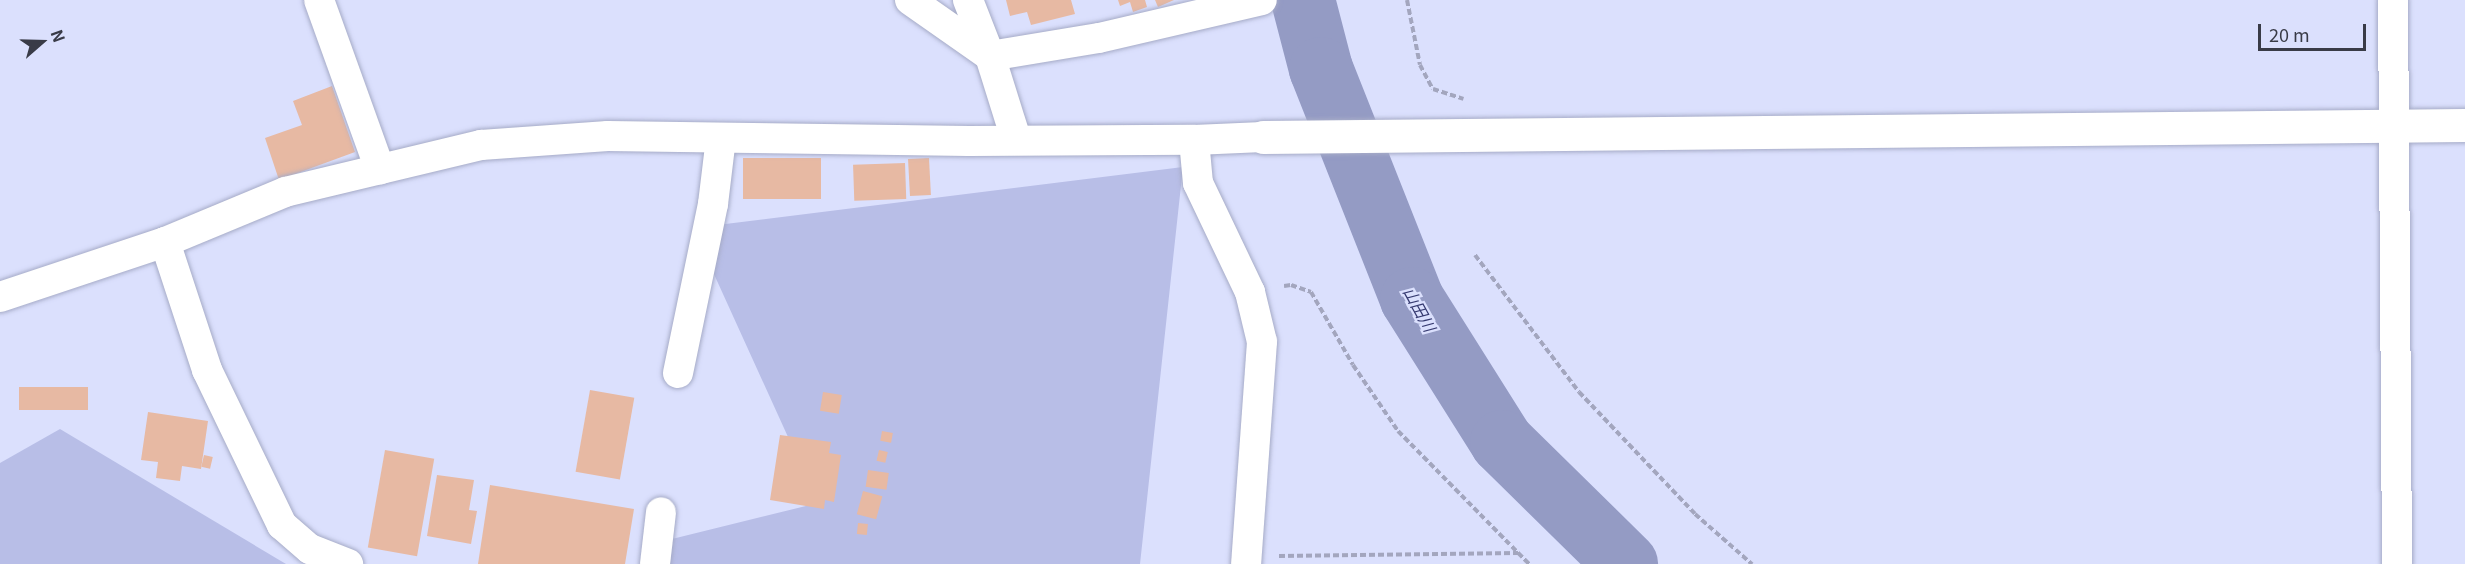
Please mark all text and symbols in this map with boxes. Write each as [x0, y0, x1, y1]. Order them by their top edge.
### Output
north arrow [12, 12, 72, 72]
scale bar [2261, 12, 2369, 50]
text: 20 m [2269, 21, 2310, 47]
text: N [46, 26, 72, 46]
water label: 山田川 [1400, 283, 1440, 335]

